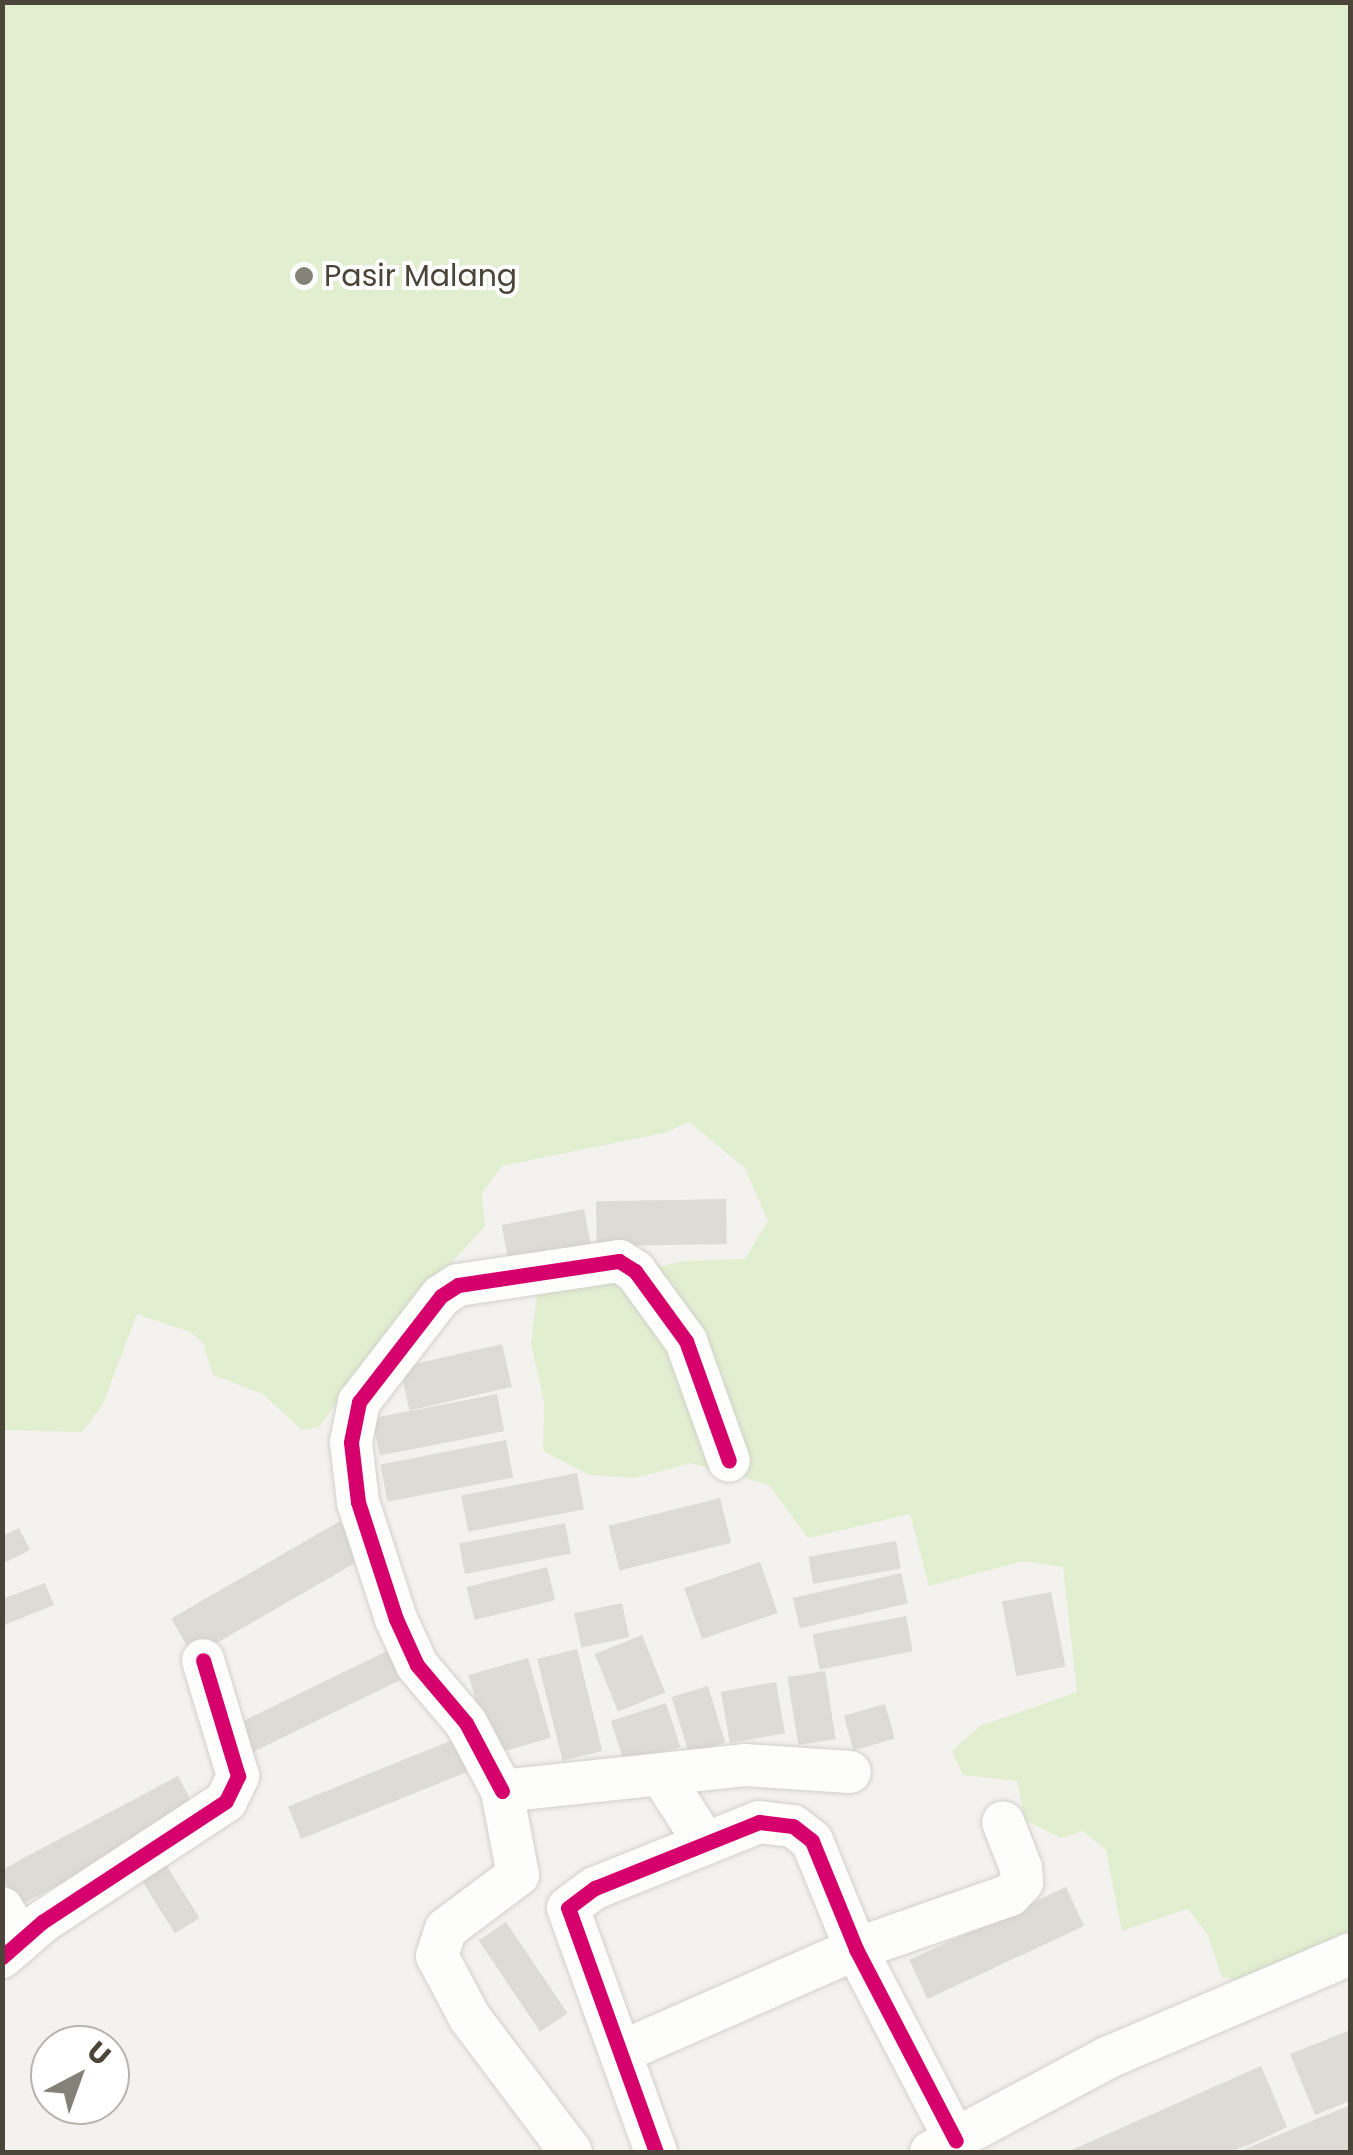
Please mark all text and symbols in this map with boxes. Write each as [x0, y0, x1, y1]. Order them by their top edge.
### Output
place label: Pasir Malang [324, 258, 517, 294]
marker: Pasir Malang [293, 265, 315, 287]
north arrow [30, 2025, 130, 2125]
text: U [78, 2032, 119, 2075]

